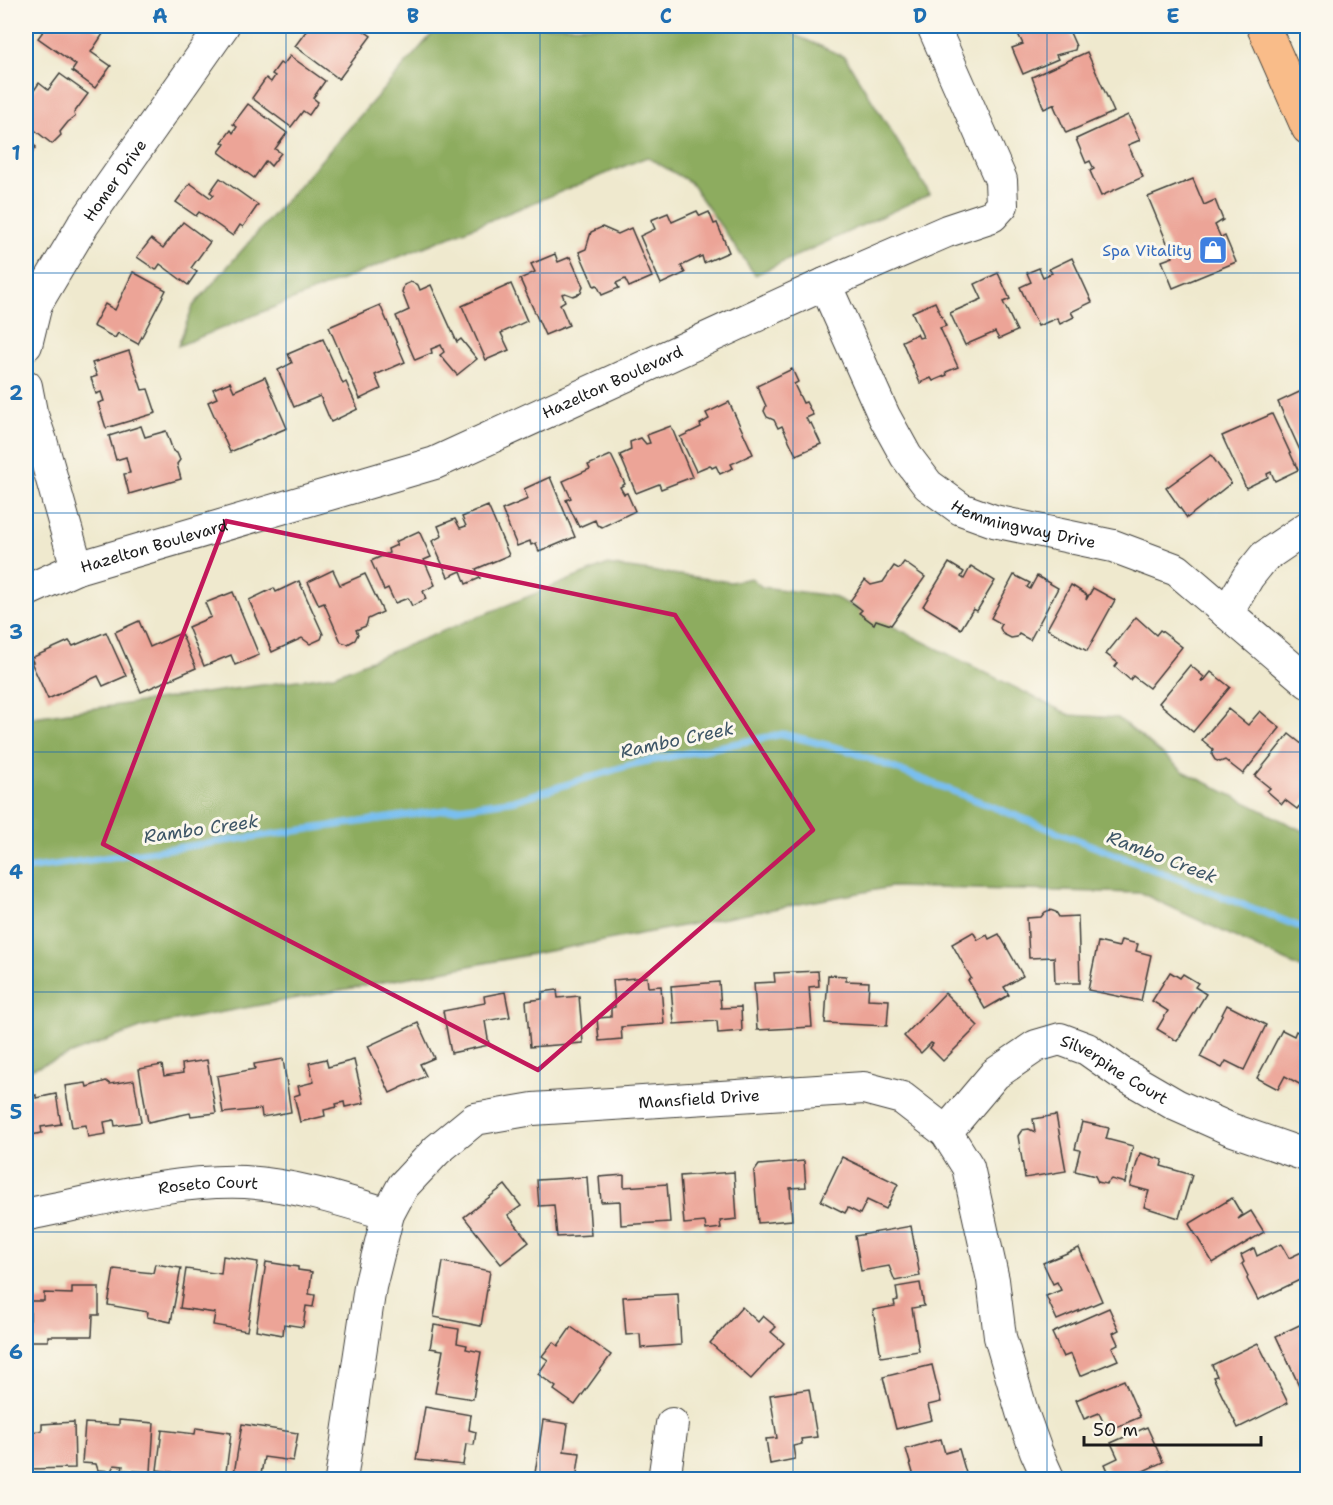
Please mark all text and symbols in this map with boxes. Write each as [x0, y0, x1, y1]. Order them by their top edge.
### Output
text: A [152, 3, 168, 29]
text: B [407, 3, 419, 29]
text: C [660, 3, 672, 29]
text: D [913, 3, 927, 29]
text: E [1166, 3, 1180, 29]
street label: Homer Drive [79, 135, 151, 226]
text: 1 [11, 140, 21, 166]
shop icon: Spa Vitality [1197, 234, 1229, 266]
place label: Spa Vitality [1102, 240, 1192, 261]
street label: Hazelton Boulevard [539, 341, 686, 423]
text: 2 [9, 380, 23, 406]
street label: Hemmingway Drive [947, 495, 1098, 553]
street label: Hazelton Boulevard [78, 514, 230, 577]
text: 3 [9, 619, 23, 645]
water label: Rambo Creek [618, 716, 737, 764]
water label: Rambo Creek [142, 809, 261, 849]
water label: Rambo Creek [1104, 825, 1221, 889]
text: 4 [9, 859, 23, 885]
street label: Silverpine Court [1058, 1030, 1172, 1109]
street label: Mansfield Drive [638, 1085, 760, 1113]
text: 5 [10, 1099, 22, 1125]
street label: Roseto Court [157, 1172, 259, 1199]
text: 6 [9, 1339, 23, 1365]
scale bar [1084, 1409, 1261, 1447]
text: 50 m [1093, 1418, 1138, 1442]

